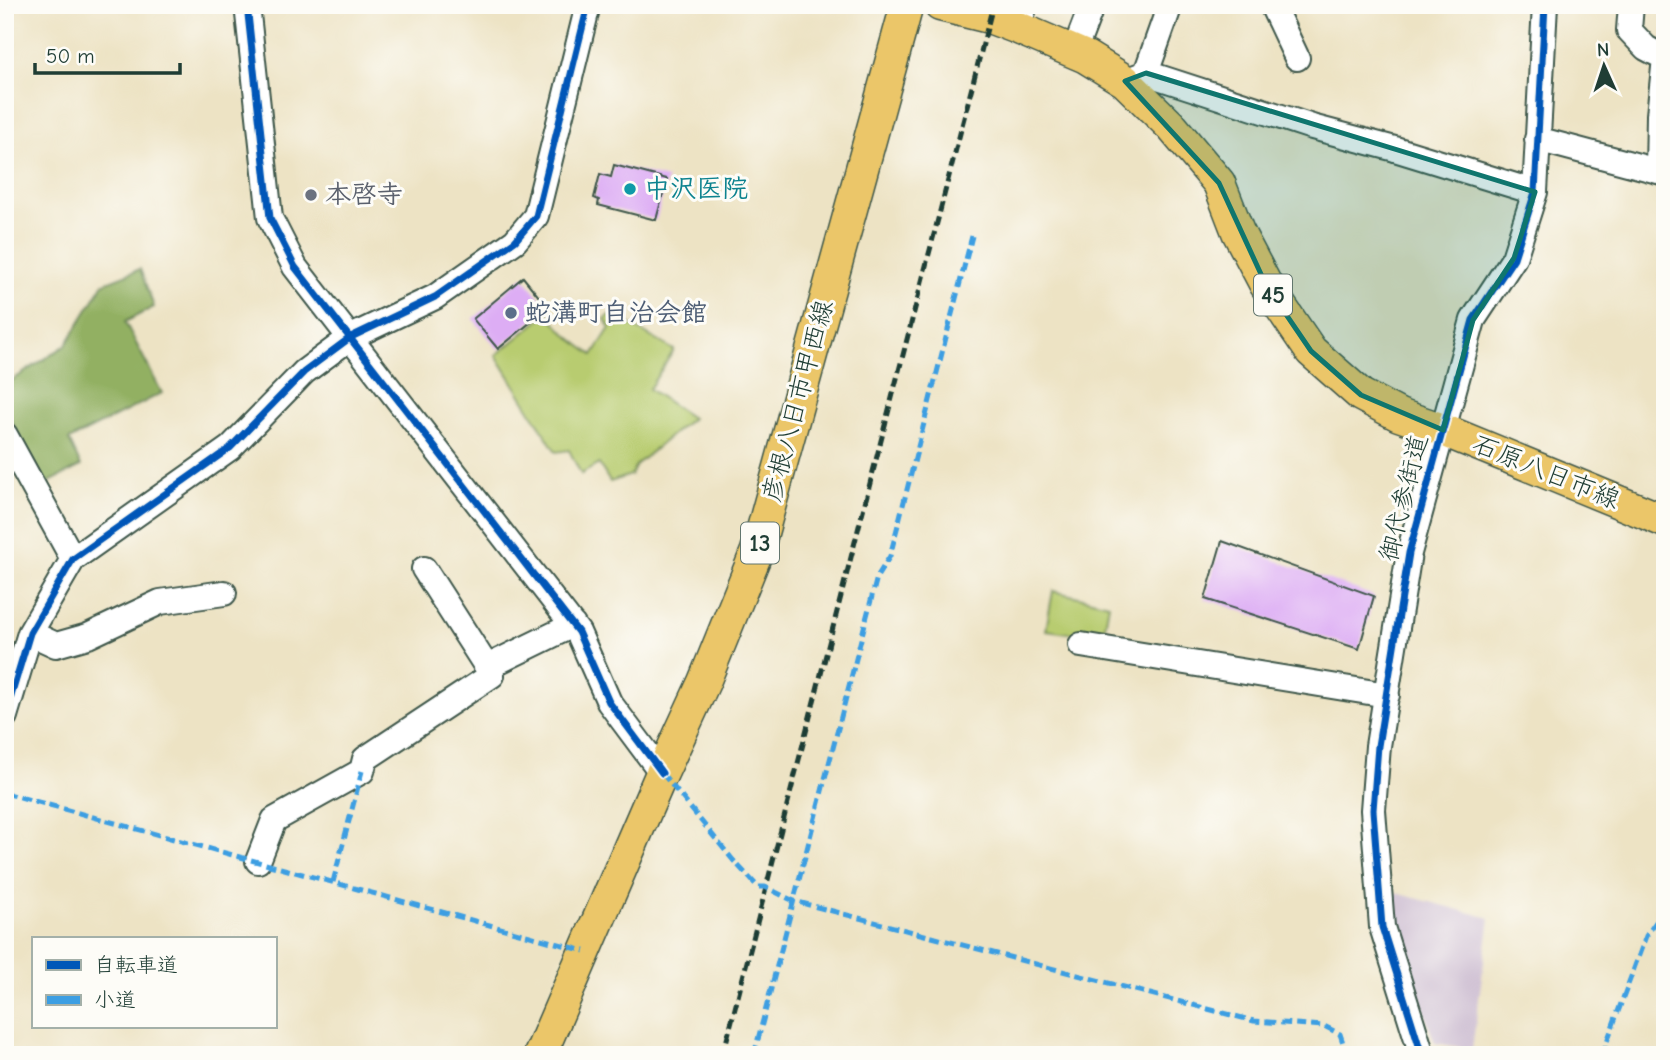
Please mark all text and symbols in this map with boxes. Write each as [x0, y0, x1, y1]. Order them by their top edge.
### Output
scale bar [35, 32, 180, 76]
north arrow [1568, 32, 1638, 102]
text: N [1596, 39, 1610, 61]
text: 50 m [46, 44, 95, 68]
place label: 中沢医院 [644, 174, 748, 204]
place label: 本啓寺 [325, 180, 403, 210]
marker: 中沢医院 [622, 181, 638, 197]
marker: 本啓寺 [303, 187, 319, 203]
road number: 45 [1254, 274, 1292, 316]
street label: 彦根八日市甲西線 [757, 297, 839, 505]
place label: 蛇溝町自治会館 [525, 298, 707, 328]
marker: 蛇溝町自治会館 [503, 305, 519, 321]
street label: 石原八日市線 [1468, 429, 1624, 515]
street label: 御代参街道 [1374, 431, 1434, 565]
road number: 13 [741, 522, 779, 564]
legend [32, 937, 276, 1028]
text: 自転車道 [94, 953, 178, 977]
text: 小道 [94, 988, 136, 1012]

